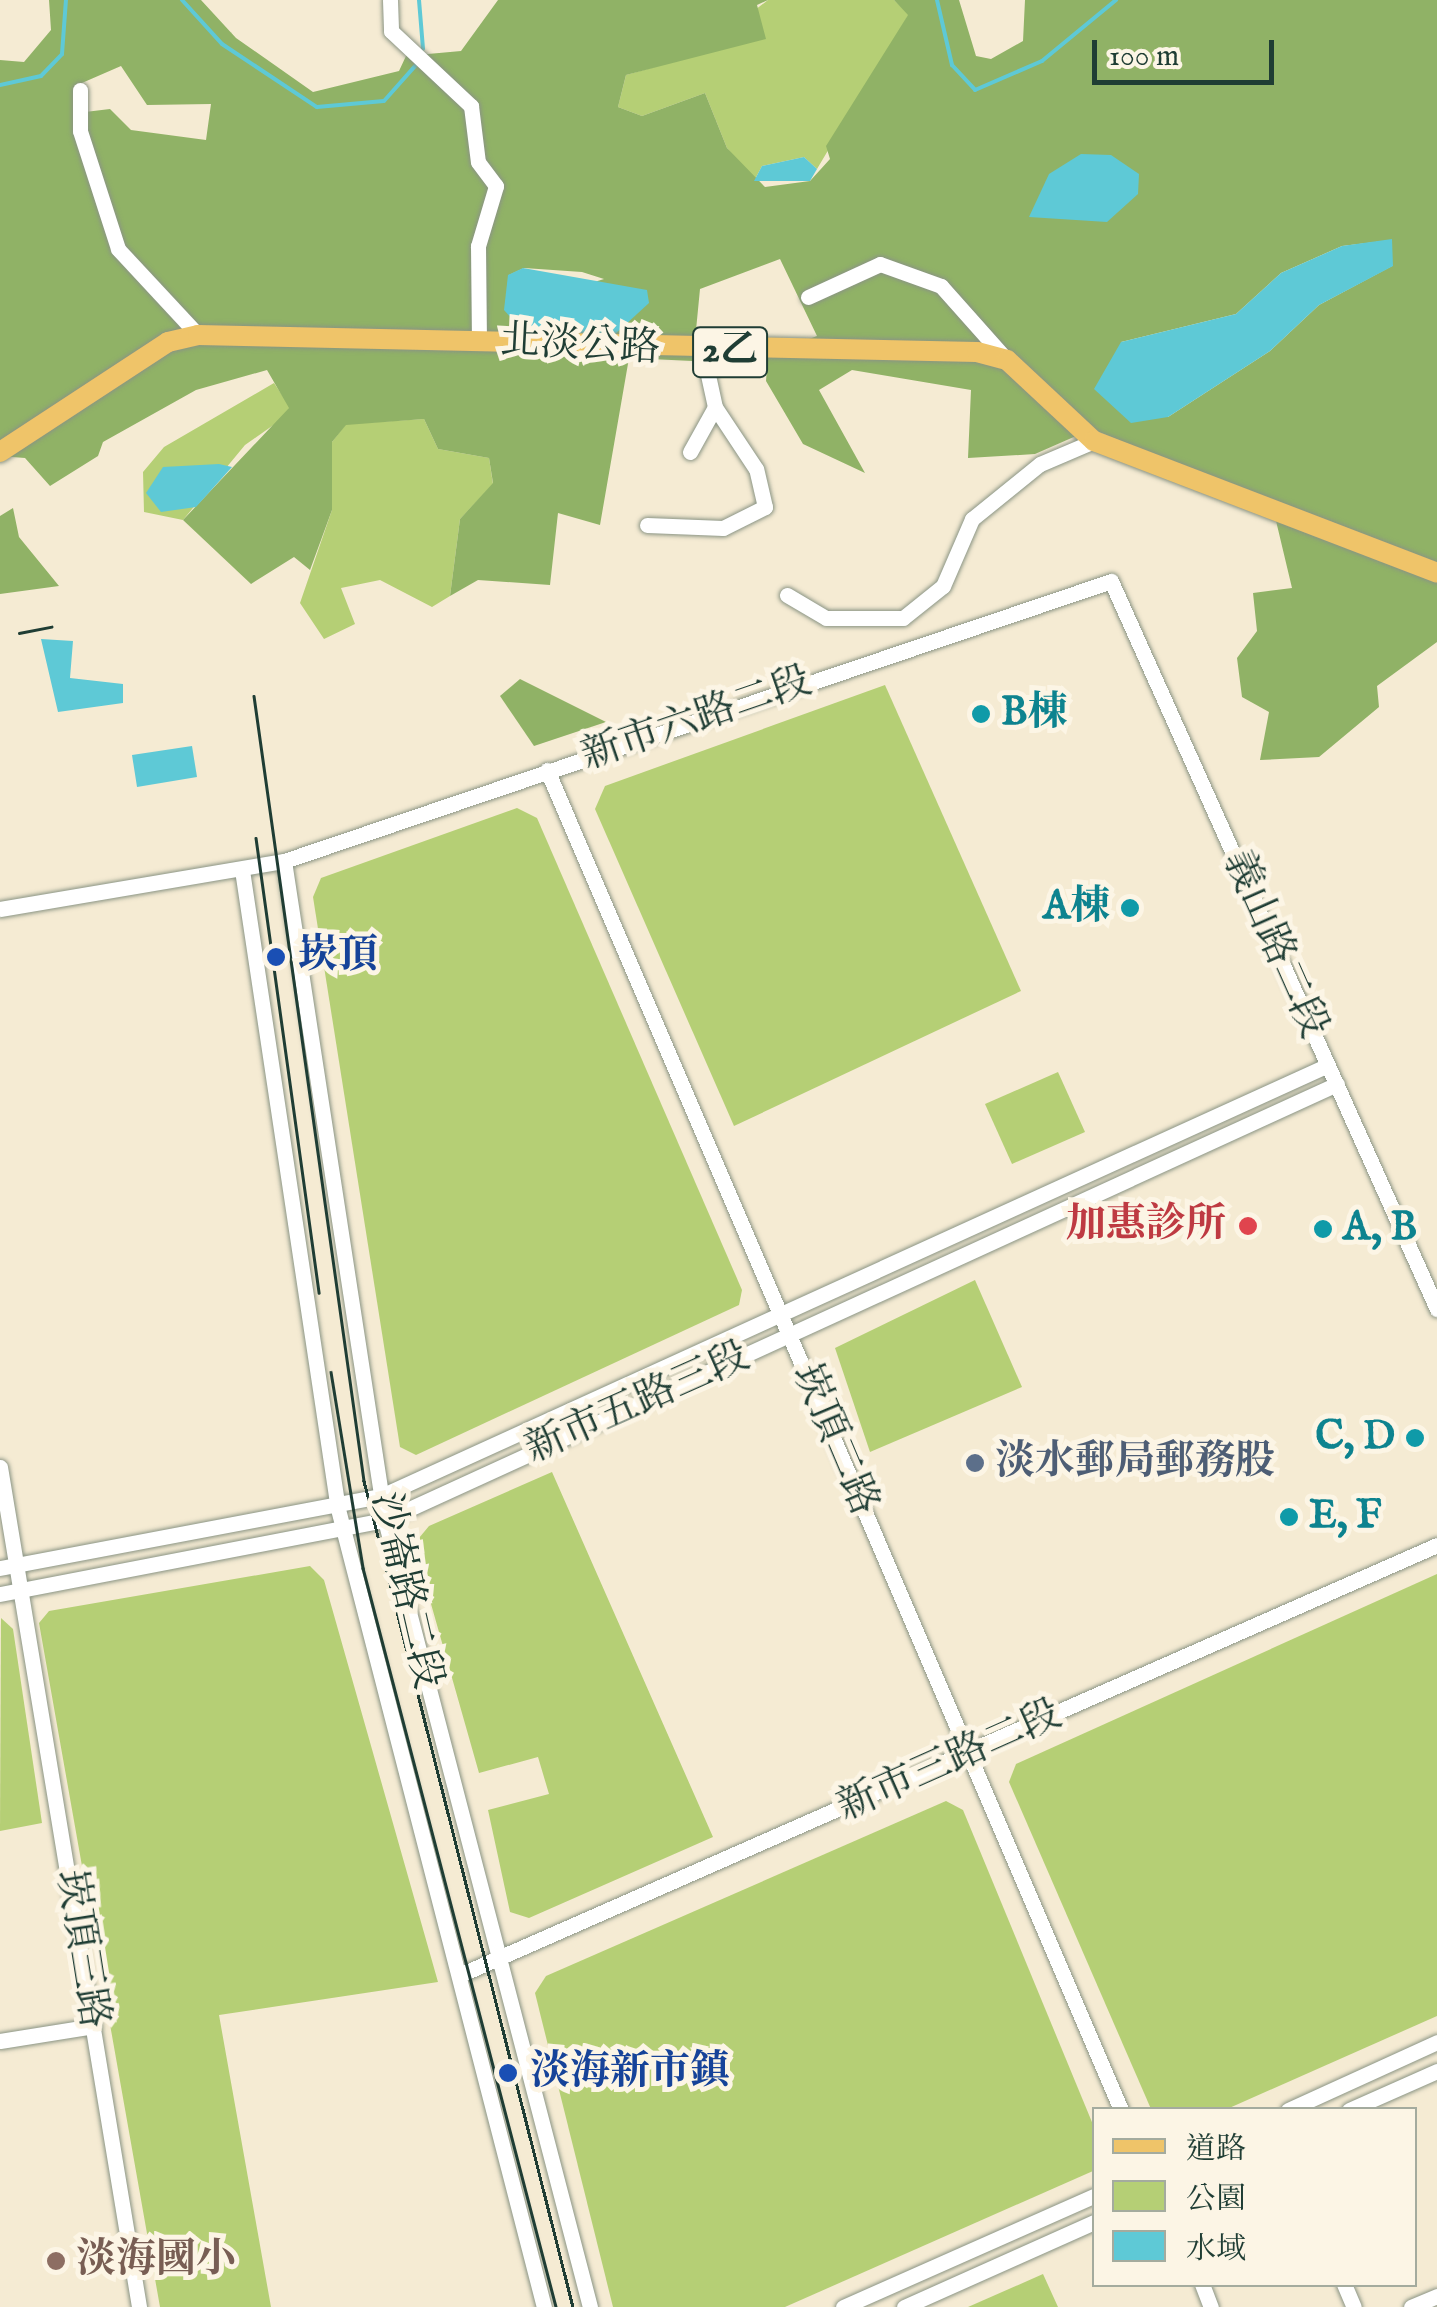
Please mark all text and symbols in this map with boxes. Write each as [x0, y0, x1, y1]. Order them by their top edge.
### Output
scale bar [1097, 20, 1280, 82]
text: 100 m [1109, 38, 1179, 76]
street label: 北淡公路 [499, 318, 661, 374]
road number: 2乙 [690, 319, 770, 385]
street label: 新市六路二段 [576, 658, 818, 782]
place label: B棟 [1001, 690, 1067, 738]
marker: B棟 [970, 703, 992, 725]
street label: 義山路二段 [1211, 844, 1337, 1046]
place label: A棟 [1043, 884, 1110, 932]
marker: A棟 [1119, 897, 1141, 919]
place label: 崁頂 [298, 933, 378, 981]
marker: 崁頂 [263, 944, 289, 970]
place label: 加惠診所 [1066, 1202, 1226, 1250]
place label: A, B [1343, 1205, 1417, 1253]
marker: 加惠診所 [1235, 1213, 1261, 1239]
marker: A, B [1312, 1218, 1334, 1240]
street label: 新市五路三段 [519, 1333, 757, 1475]
street label: 崁頂二路 [781, 1357, 887, 1523]
place label: C, D [1315, 1414, 1395, 1462]
marker: C, D [1404, 1427, 1426, 1449]
place label: 淡水郵局郵務股 [995, 1439, 1275, 1487]
marker: 淡水郵局郵務股 [964, 1452, 986, 1474]
street label: 沙崙路二段 [359, 1488, 451, 1694]
place label: E, F [1309, 1493, 1381, 1541]
marker: E, F [1278, 1506, 1300, 1528]
street label: 新市三路二段 [831, 1691, 1069, 1833]
street label: 崁頂三路 [45, 1866, 117, 2032]
place label: 淡海新市鎮 [530, 2049, 730, 2097]
marker: 淡海新市鎮 [495, 2060, 521, 2086]
legend [1092, 2107, 1417, 2287]
text: 道路 [1186, 2131, 1246, 2169]
text: 公園 [1186, 2181, 1246, 2219]
text: 水域 [1186, 2231, 1246, 2269]
place label: 淡海國小 [76, 2237, 236, 2285]
marker: 淡海國小 [45, 2250, 67, 2272]

